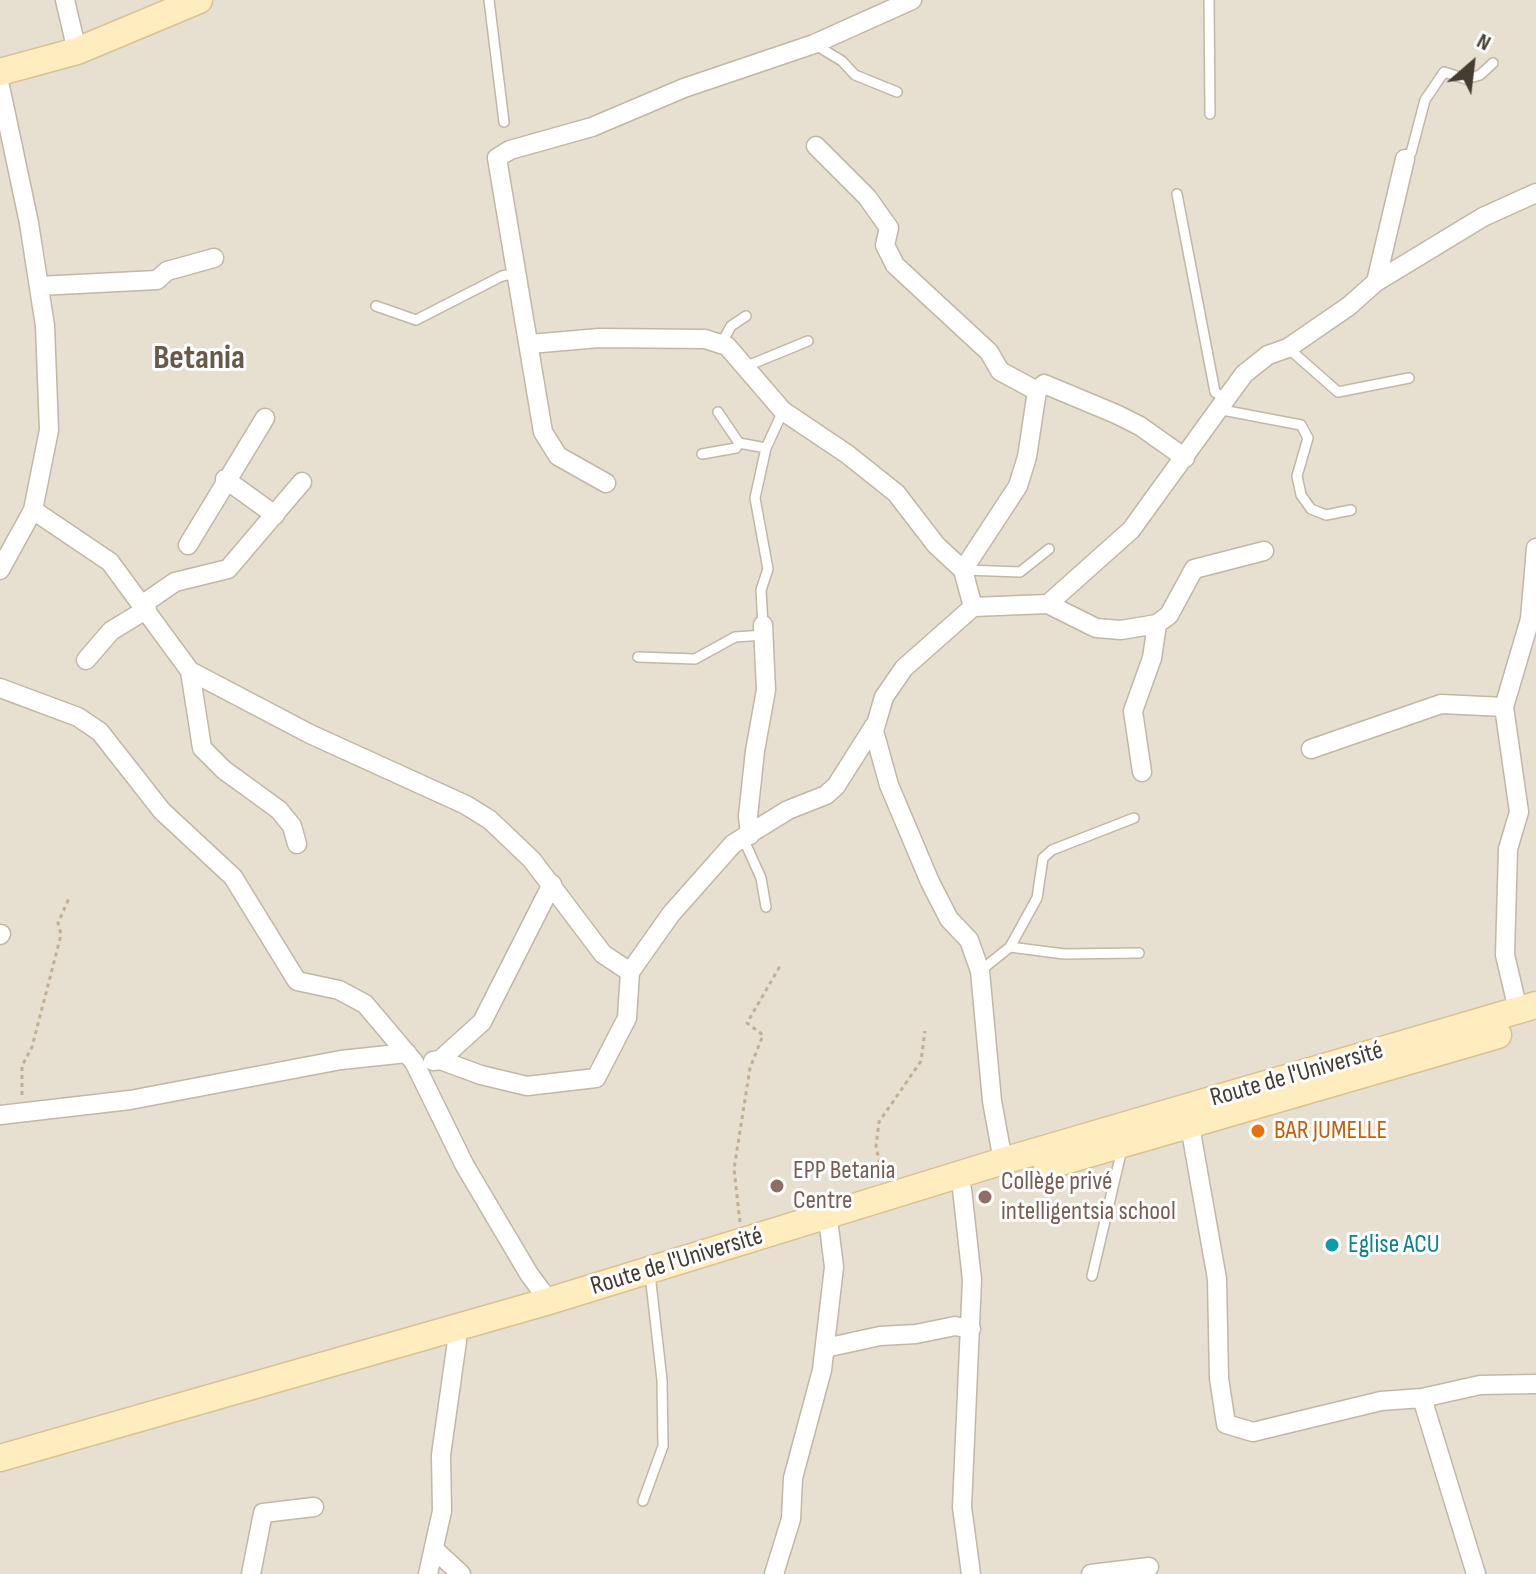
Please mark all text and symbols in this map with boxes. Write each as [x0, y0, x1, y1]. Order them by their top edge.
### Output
north arrow [1432, 24, 1512, 104]
text: N [1472, 28, 1495, 57]
district label: Betania [153, 339, 245, 379]
street label: Route de l'Université [1207, 1035, 1387, 1115]
place label: BAR JUMELLE [1274, 1115, 1387, 1147]
marker: BAR JUMELLE [1249, 1122, 1267, 1140]
place label: EPP Betania Centre [793, 1155, 896, 1216]
place label: Collège privé intelligentsia school [1001, 1166, 1176, 1228]
marker: EPP Betania Centre [768, 1177, 786, 1195]
marker: Collège privé intelligentsia school [976, 1188, 994, 1206]
street label: Route de l'Université [587, 1221, 767, 1303]
place label: Eglise ACU [1348, 1229, 1440, 1261]
marker: Eglise ACU [1323, 1236, 1341, 1254]

